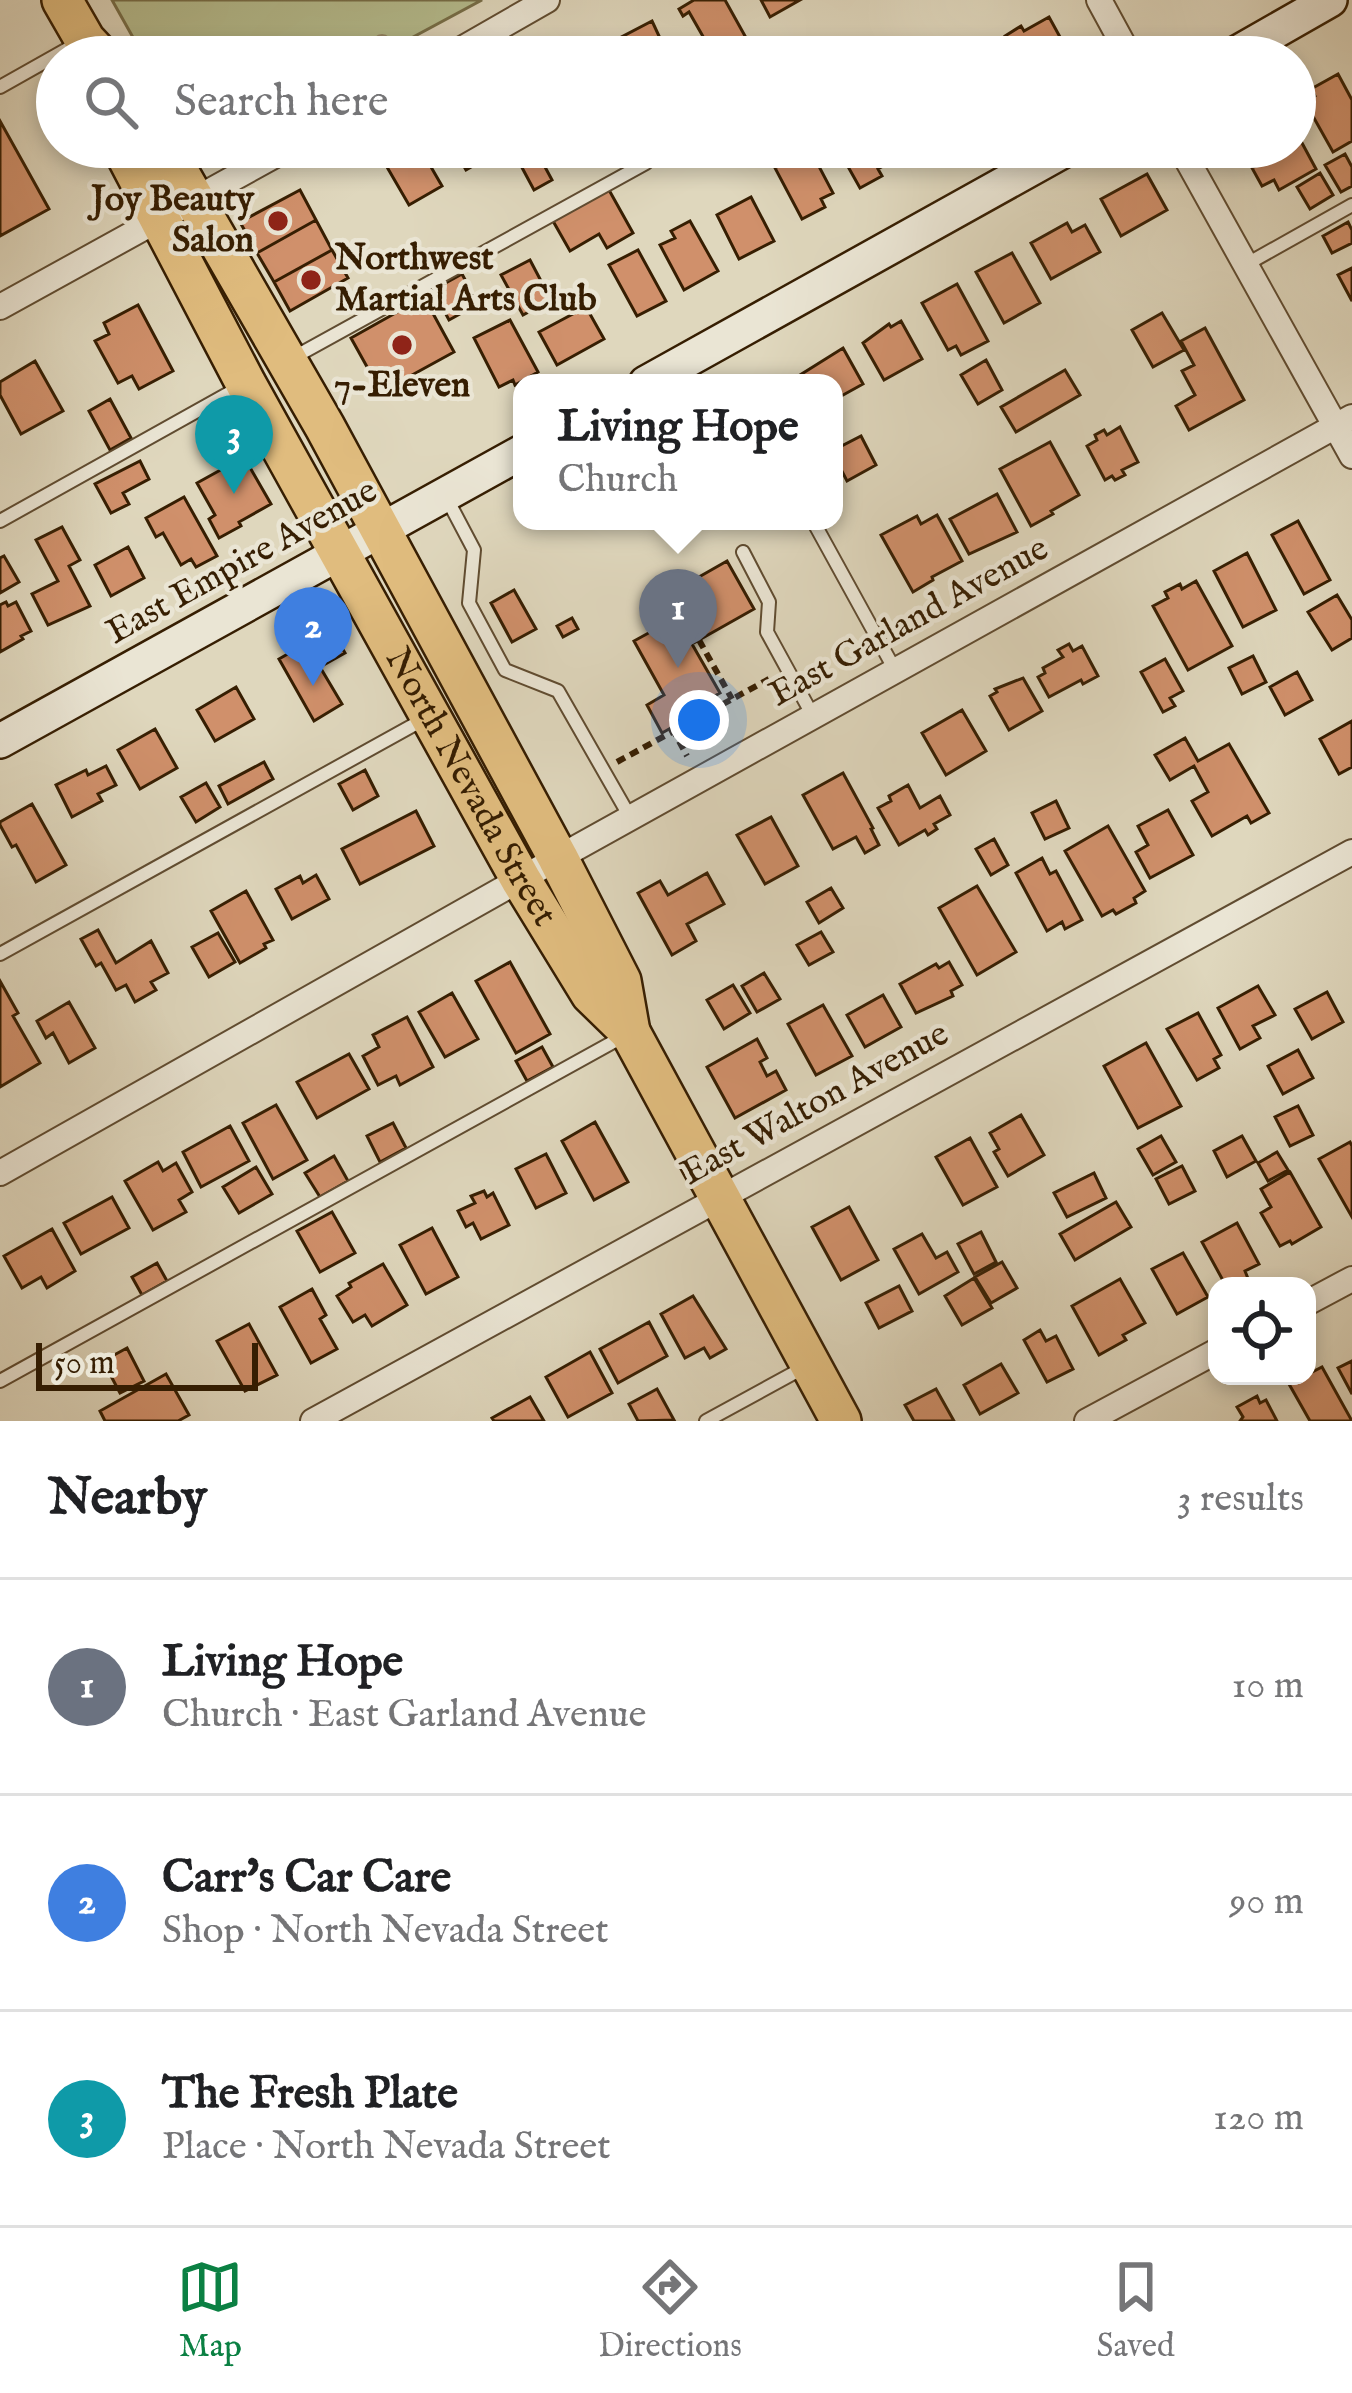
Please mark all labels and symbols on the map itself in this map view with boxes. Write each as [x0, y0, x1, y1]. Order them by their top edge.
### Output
place label: Joy Beauty Salon [87, 177, 255, 264]
marker: Joy Beauty Salon [265, 208, 291, 234]
place label: Northwest Martial Arts Club [334, 236, 597, 323]
marker: Northwest Martial Arts Club [298, 267, 324, 293]
marker: 7-Eleven [389, 332, 415, 358]
place label: 7-Eleven [334, 363, 470, 409]
pin: 3 [195, 395, 273, 494]
street label: East Empire Avenue [98, 468, 386, 656]
street label: East Garland Avenue [761, 526, 1057, 718]
pin: 1 [639, 569, 717, 668]
pin: 2 [274, 587, 352, 686]
street label: North Nevada Street [374, 640, 567, 935]
your location [669, 690, 729, 750]
street label: East Walton Avenue [673, 1011, 957, 1197]
scale bar [36, 1337, 258, 1390]

